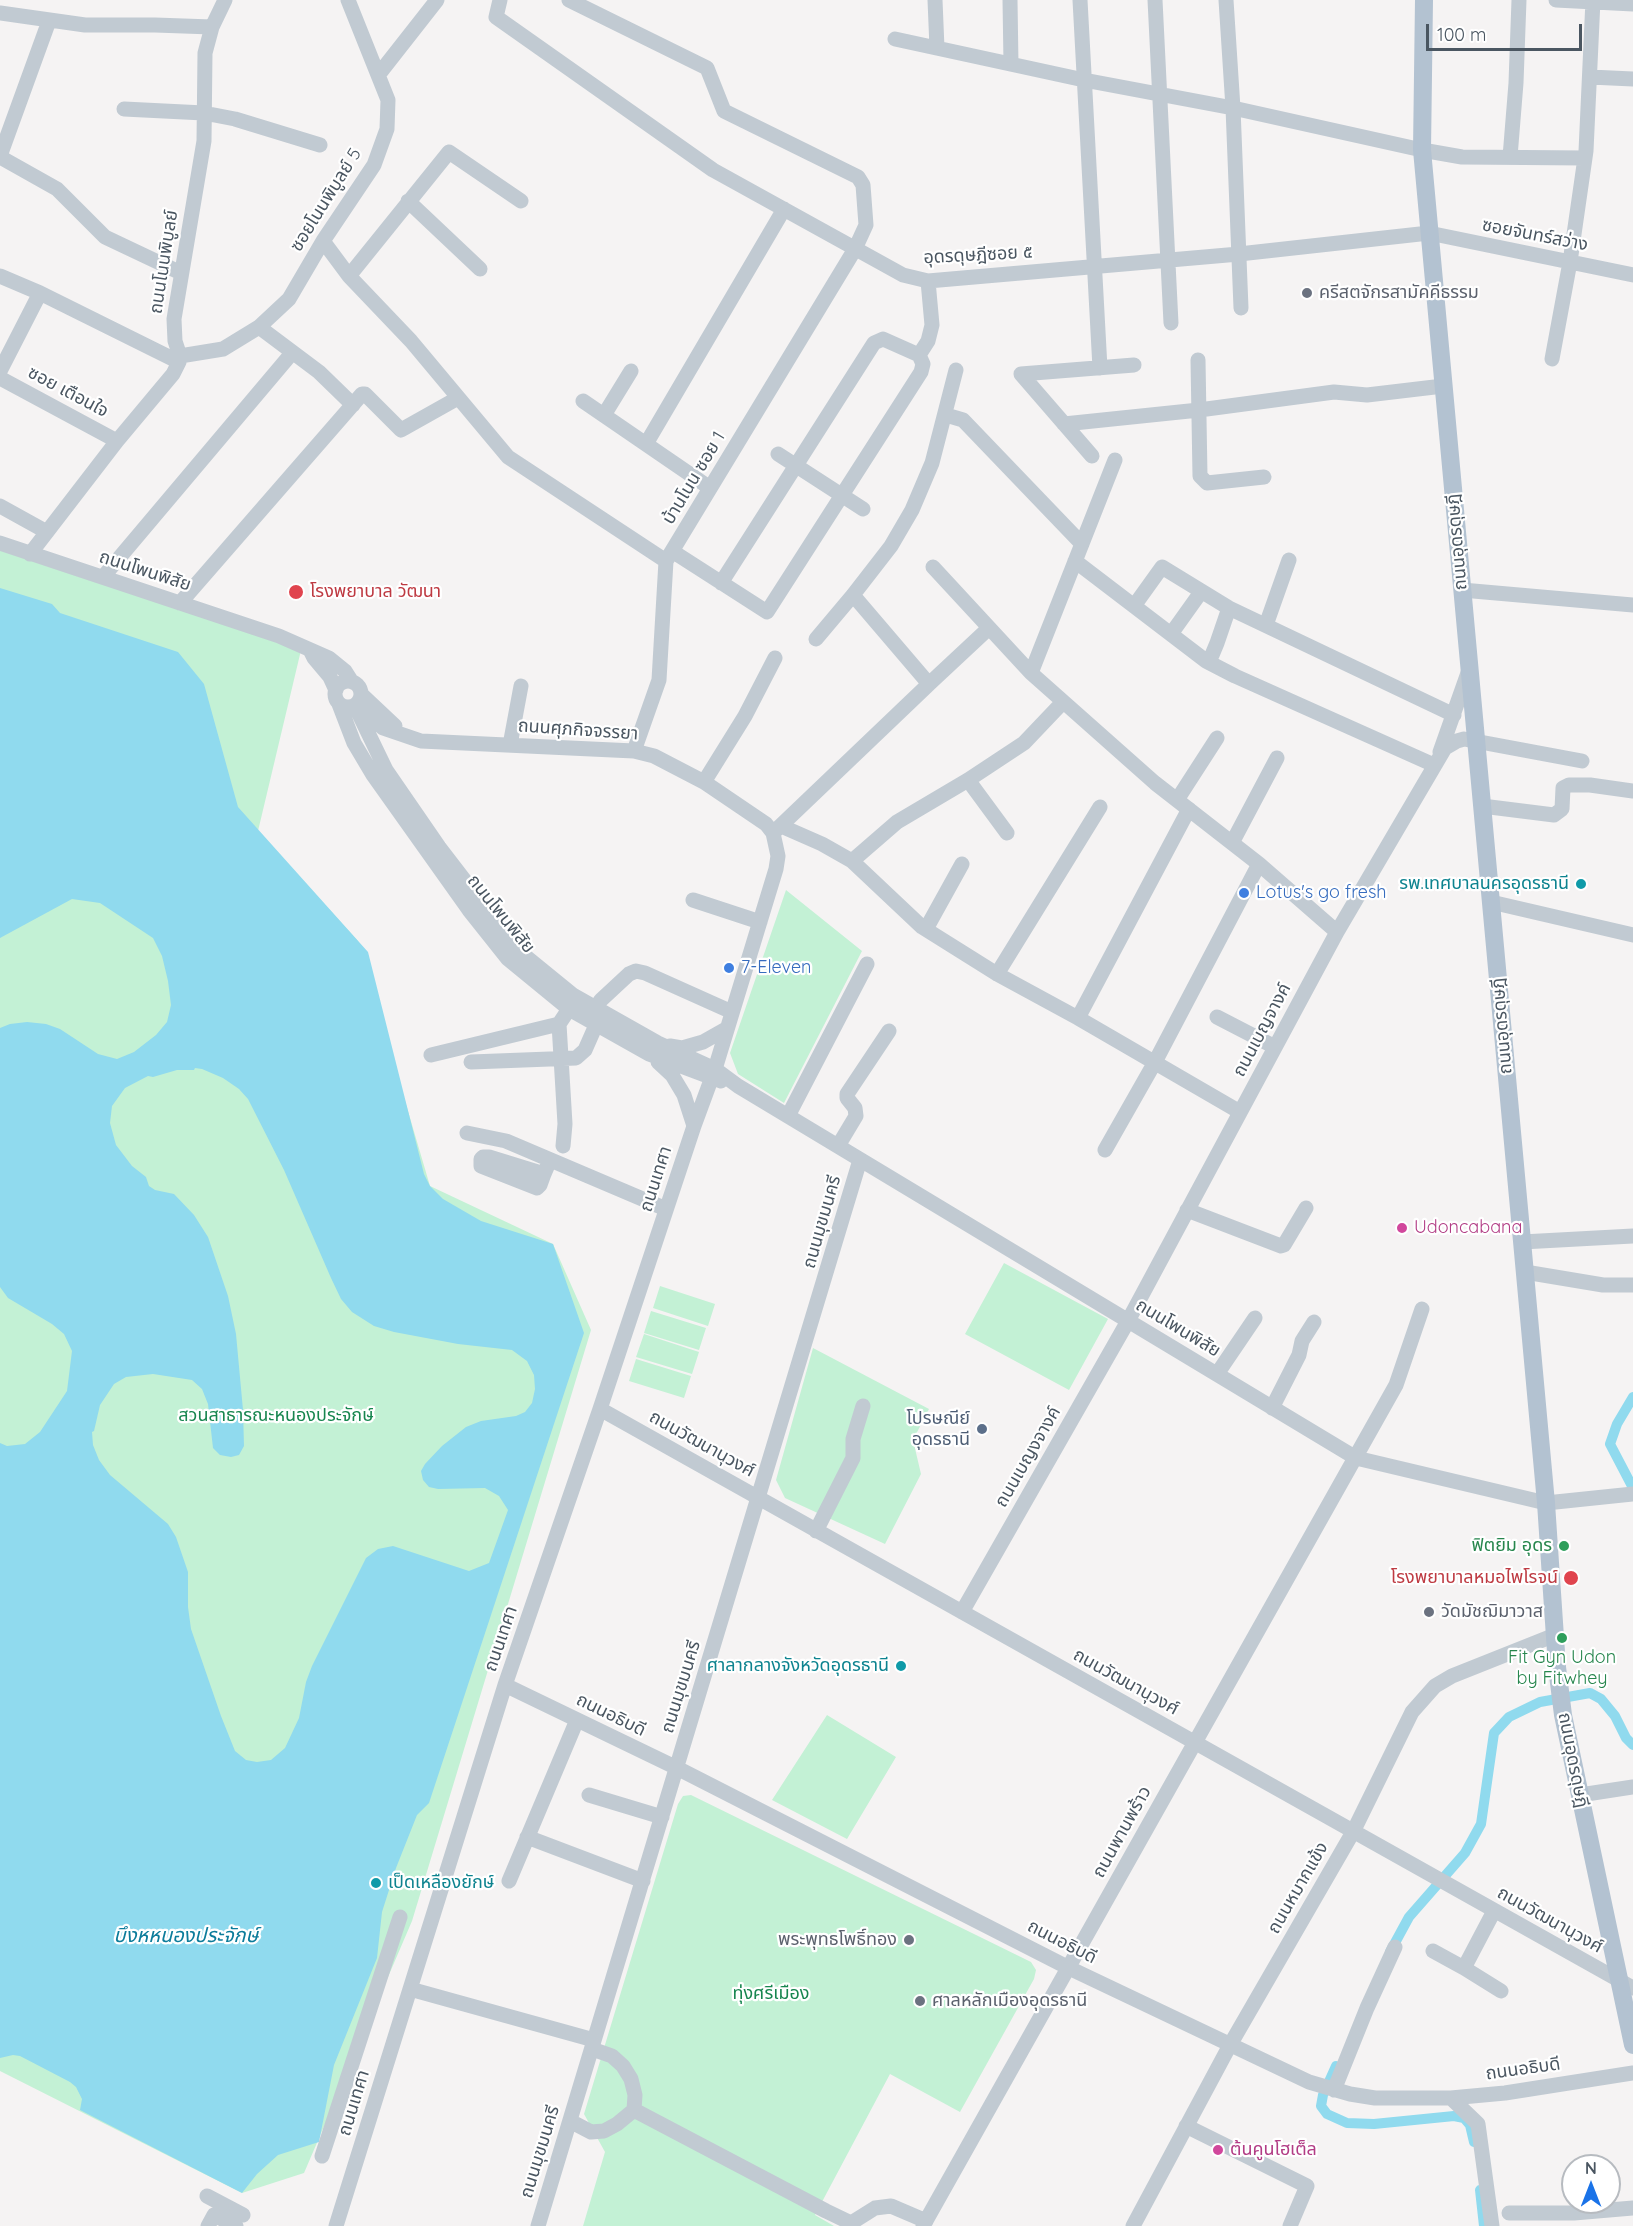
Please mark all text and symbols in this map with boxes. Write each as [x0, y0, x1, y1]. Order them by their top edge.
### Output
scale bar [1429, 12, 1585, 50]
text: 100 m [1437, 23, 1486, 46]
street label: ซอยโนนพิบูลย์ 5 [286, 144, 366, 256]
street label: ถนนโนนพิบูลย์ [145, 209, 183, 315]
street label: ซอยจันทร์สว่าง [1480, 214, 1590, 256]
street label: อุดรดุษฎีซอย ๕ [923, 241, 1033, 269]
place label: ครีสตจักรสามัคคีธรรม [1319, 282, 1479, 304]
marker: ครีสตจักรสามัคคีธรรม [1300, 286, 1314, 300]
street label: ซอย เตือนใจ [24, 362, 112, 422]
street label: บ้านโนน ซอย 1 [658, 428, 730, 528]
street label: ถนนอุดรดุษฎี [1442, 493, 1472, 591]
street label: ถนนโพนพิสัย [96, 546, 194, 596]
place label: โรงพยาบาล วัฒนา [310, 581, 441, 603]
marker: โรงพยาบาล วัฒนา [287, 583, 305, 601]
street label: ถนนศุภกิจจรรยา [517, 715, 639, 745]
street label: ถนนโพนพิสัย [463, 870, 539, 958]
place label: รพ.เทศบาลนครอุดรธานี [1399, 873, 1569, 895]
marker: รพ.เทศบาลนครอุดรธานี [1574, 877, 1588, 891]
place label: Lotus's go fresh [1256, 882, 1387, 904]
marker: Lotus's go fresh [1237, 886, 1251, 900]
place label: 7-Eleven [741, 957, 812, 979]
marker: 7-Eleven [722, 961, 736, 975]
street label: ถนนอุดรดุษฎี [1487, 977, 1517, 1075]
street label: ถนนเบญจางค์ [1228, 980, 1296, 1080]
street label: ถนนเทศา [635, 1143, 677, 1215]
street label: ถนนมุขมนครี [798, 1173, 846, 1271]
place label: Udoncabana [1414, 1217, 1522, 1239]
marker: Udoncabana [1395, 1221, 1409, 1235]
street label: ถนนโพนพิสัย [1132, 1294, 1224, 1362]
street label: ถนนเบญงจางค์ [991, 1403, 1065, 1511]
park label: สวนสาธารณะหนองประจักษ์ [178, 1405, 374, 1427]
street label: ถนนวัฒนานุวงศ์ [646, 1406, 758, 1482]
place label: โปรษณีย์ อุดรธานี [906, 1408, 970, 1450]
marker: โปรษณีย์ อุดรธานี [975, 1422, 989, 1436]
place label: ฟิตยิม อุดร [1471, 1535, 1552, 1557]
marker: ฟิตยิม อุดร [1557, 1539, 1571, 1553]
place label: โรงพยาบาลหมอไพโรจน์ [1391, 1567, 1558, 1589]
marker: โรงพยาบาลหมอไพโรจน์ [1562, 1569, 1580, 1587]
place label: วัดมัชฌิมาวาส [1441, 1601, 1543, 1623]
street label: ถนนเทศา [480, 1603, 522, 1675]
marker: วัดมัชฌิมาวาส [1422, 1605, 1436, 1619]
marker: Fit Gyn Udon by Fitwhey [1555, 1631, 1569, 1645]
street label: ถนนมุขมนครี [657, 1638, 705, 1736]
street label: ถนนวัฒนานุวงศ์ [1070, 1644, 1182, 1720]
place label: Fit Gyn Udon by Fitwhey [1508, 1647, 1616, 1690]
place label: ศาลากลางจังหวัดอุดรธานี [707, 1655, 889, 1677]
marker: ศาลากลางจังหวัดอุดรธานี [894, 1659, 908, 1673]
street label: ถนนอธิบดี [573, 1689, 649, 1741]
street label: ถนนอุดรดุษฎี [1553, 1711, 1593, 1809]
street label: ถนนพานพร้าว [1088, 1783, 1156, 1881]
street label: ถนนหมากแข้ง [1263, 1838, 1333, 1938]
place label: เป็ดเหลืองยักษ์ [388, 1872, 494, 1894]
marker: เป็ดเหลืองยักษ์ [369, 1876, 383, 1890]
street label: ถนนวัฒนานุวงศ์ [1494, 1882, 1606, 1958]
street label: ถนนอธิบดี [1024, 1915, 1100, 1969]
water label: บึงหหนองประจักษ์ [114, 1924, 258, 1948]
place label: พระพุทธโพธิ์ทอง [778, 1929, 897, 1951]
marker: พระพุทธโพธิ์ทอง [902, 1933, 916, 1947]
park label: ทุ่งศรีเมือง [732, 1983, 810, 2005]
place label: ศาลหลักเมืองอุดรธานี [932, 1990, 1087, 2012]
marker: ศาลหลักเมืองอุดรธานี [913, 1994, 927, 2008]
street label: ถนนอธิบดี [1484, 2053, 1562, 2085]
street label: ถนนเทศา [334, 2067, 374, 2139]
street label: ถนนมุขมนครี [516, 2103, 564, 2201]
place label: ต้นคูนโฮเต็ล [1230, 2139, 1317, 2161]
marker: ต้นคูนโฮเต็ล [1211, 2143, 1225, 2157]
north arrow [1561, 2154, 1621, 2214]
text: N [1585, 2158, 1597, 2178]

